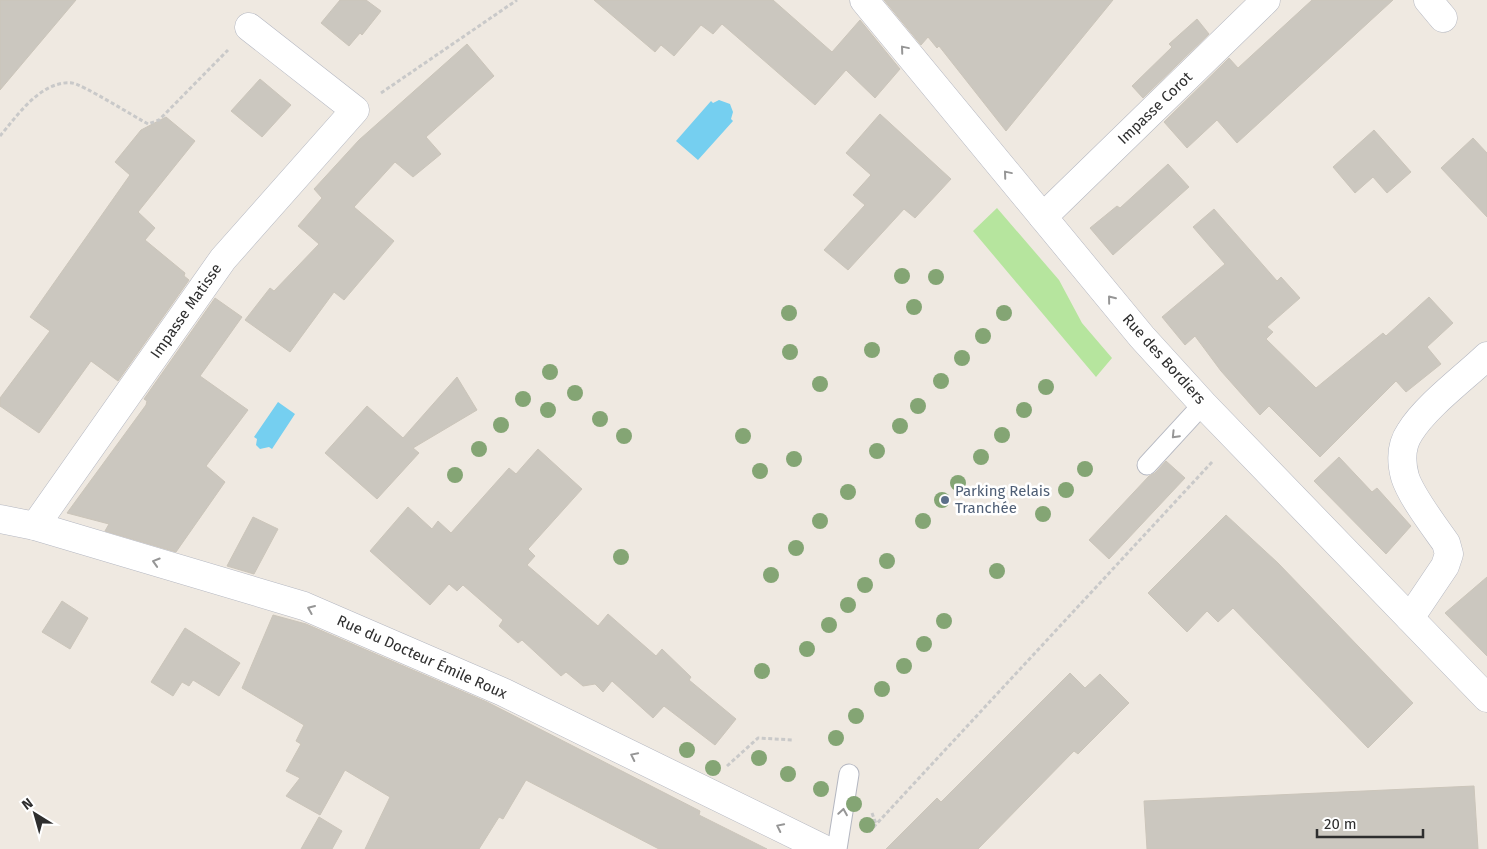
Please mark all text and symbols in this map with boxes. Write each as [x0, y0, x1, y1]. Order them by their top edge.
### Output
one-way arrow [900, 45, 909, 54]
street label: Impasse Corot [1114, 68, 1196, 148]
one-way arrow [1005, 171, 1013, 180]
street label: Impasse Matisse [147, 260, 225, 362]
one-way arrow [1107, 296, 1116, 305]
street label: Rue des Bordiers [1119, 310, 1209, 408]
one-way arrow [1172, 429, 1181, 438]
place label: Parking Relais Tranchée [955, 482, 1050, 517]
marker: Parking Relais Tranchée [939, 494, 951, 506]
one-way arrow [152, 557, 160, 567]
one-way arrow [307, 605, 316, 616]
street label: Rue du Docteur Émile Roux [334, 611, 510, 703]
one-way arrow [630, 752, 639, 762]
north arrow [10, 789, 60, 839]
text: N [19, 794, 36, 814]
scale bar [1317, 806, 1423, 838]
one-way arrow [837, 807, 847, 816]
text: 20 m [1324, 815, 1357, 833]
one-way arrow [776, 823, 785, 834]

